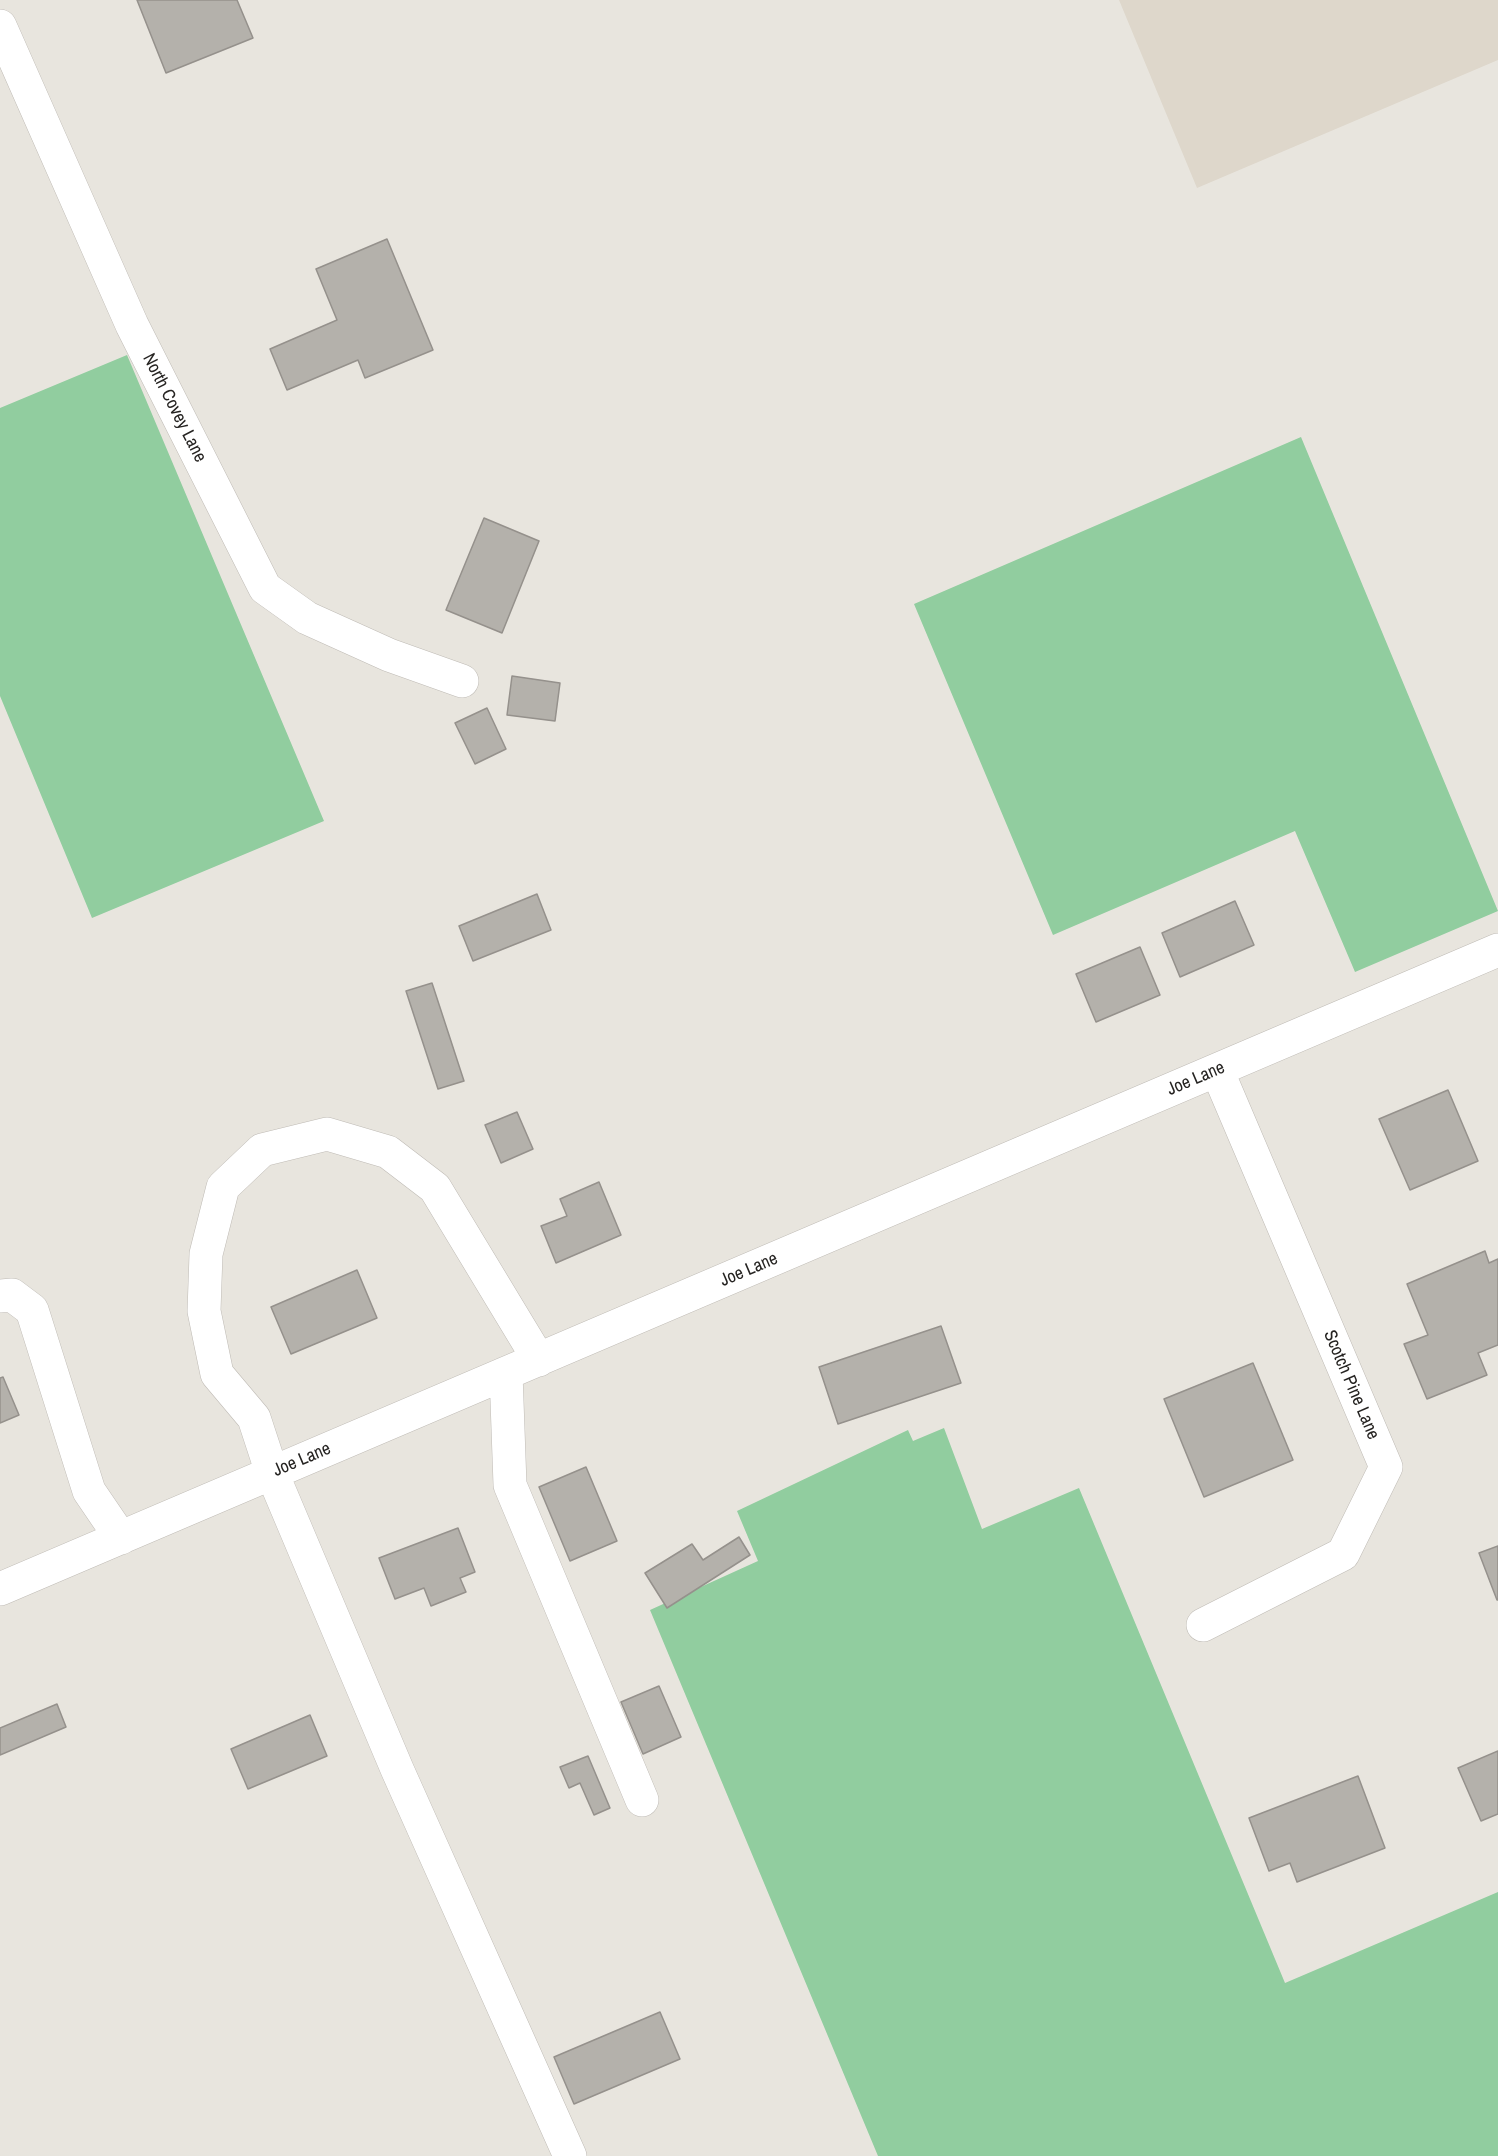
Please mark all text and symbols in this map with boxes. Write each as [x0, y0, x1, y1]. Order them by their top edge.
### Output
street label: North Covey Lane [137, 350, 211, 466]
street label: Joe Lane [1164, 1057, 1228, 1101]
street label: Joe Lane [717, 1248, 781, 1292]
street label: Scotch Pine Lane [1318, 1327, 1384, 1443]
street label: Joe Lane [270, 1438, 334, 1482]

